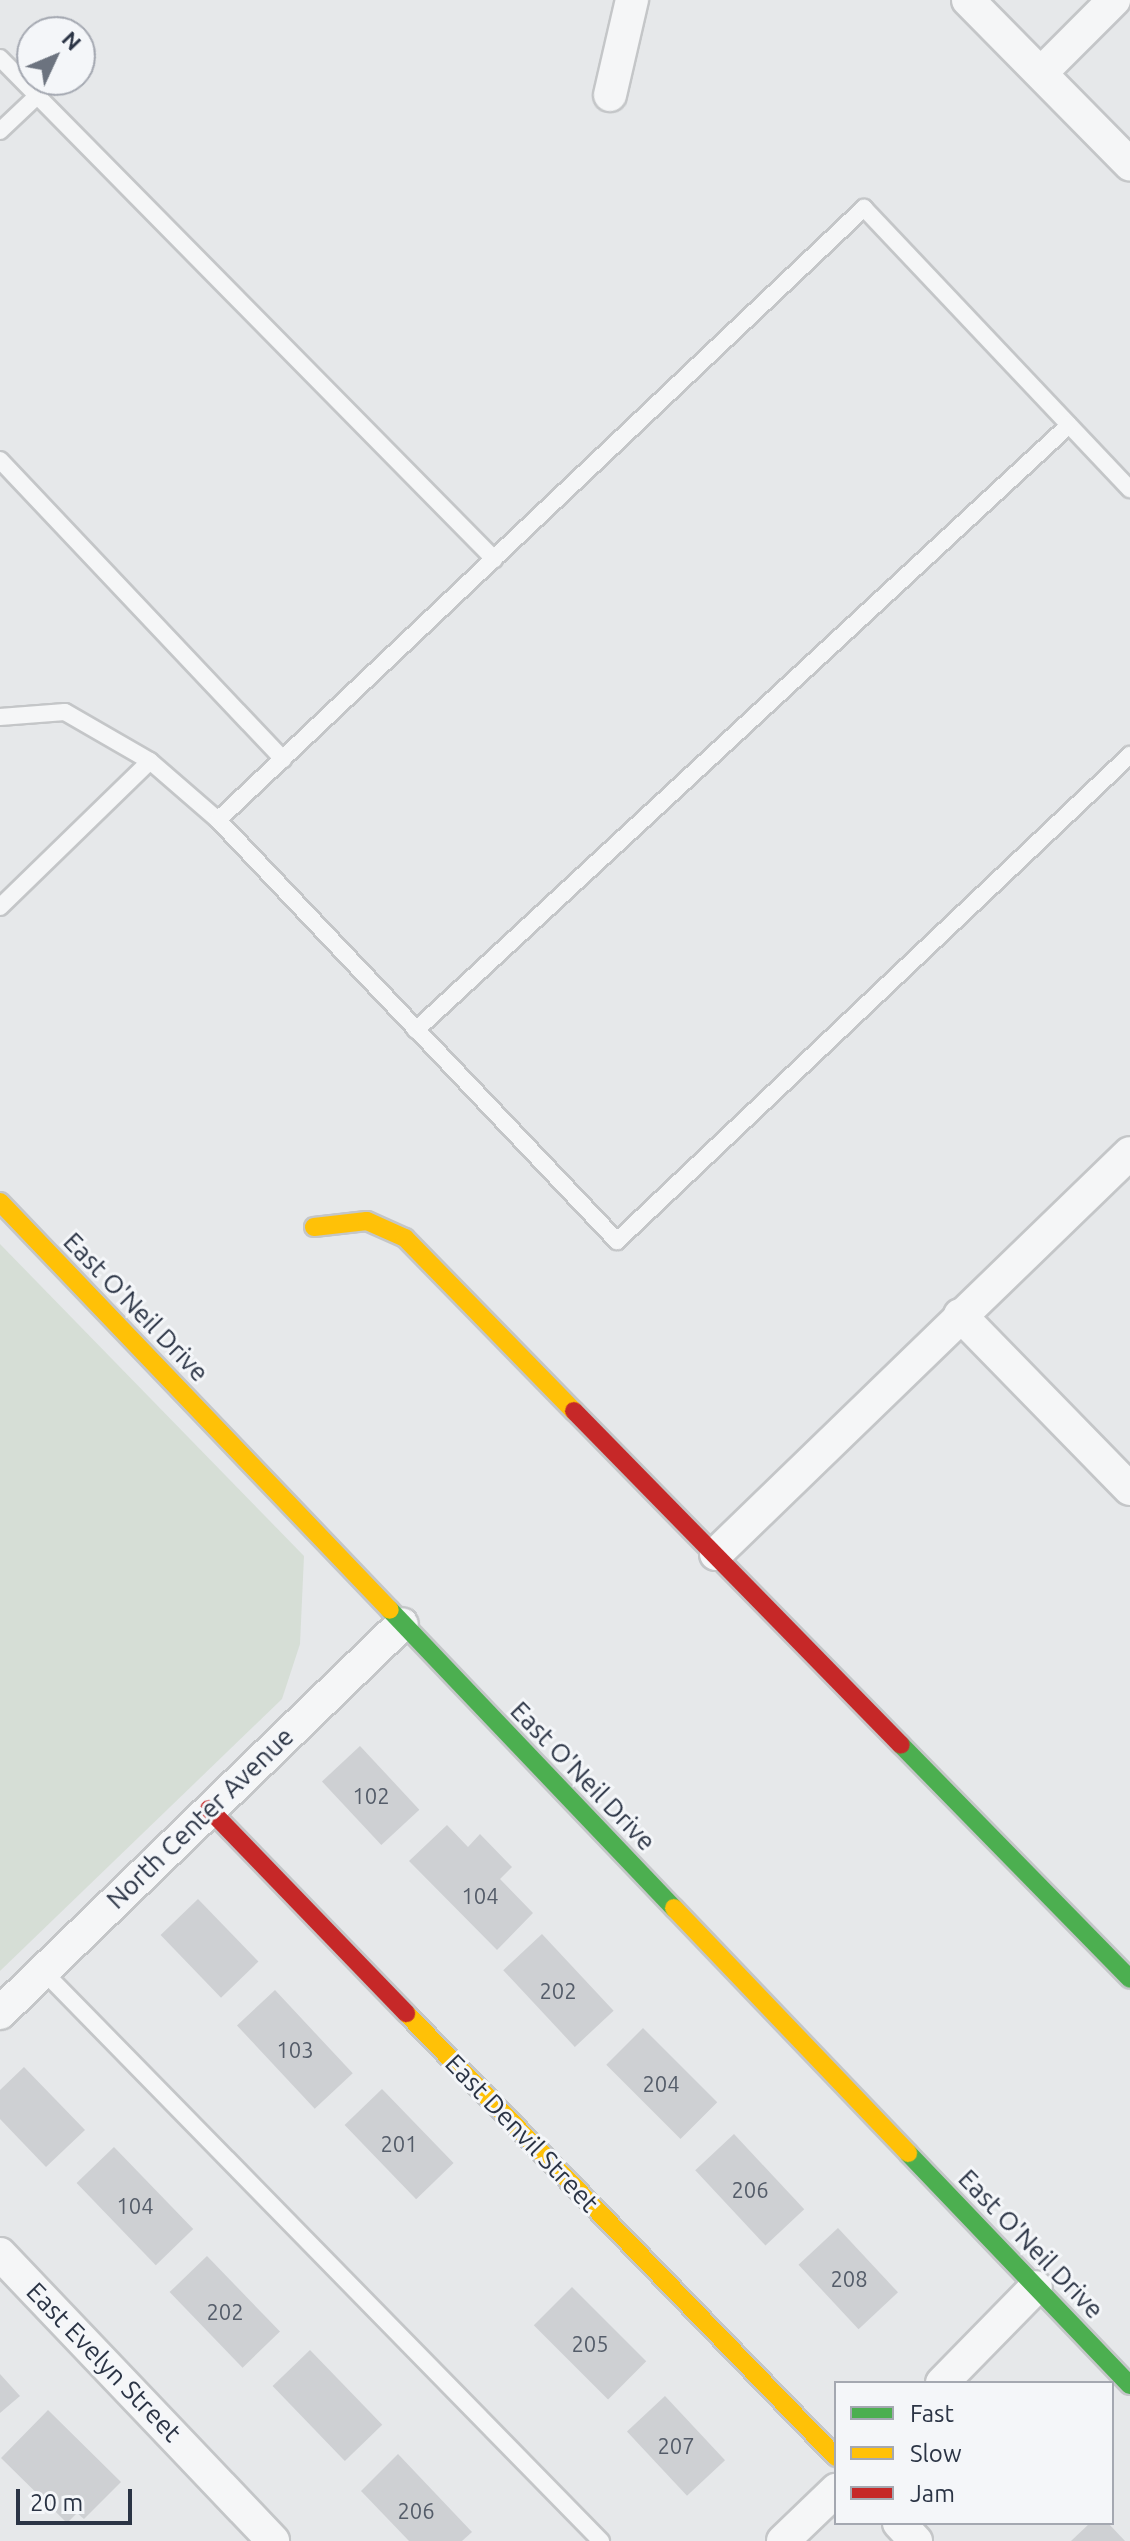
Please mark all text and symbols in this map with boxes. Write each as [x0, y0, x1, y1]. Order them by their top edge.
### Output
north arrow [16, 16, 96, 96]
text: N [57, 26, 87, 55]
street label: East O'Neil Drive [57, 1226, 215, 1388]
street label: East O'Neil Drive [504, 1695, 662, 1857]
street label: North Center Avenue [100, 1721, 300, 1915]
house number: 102 [352, 1783, 390, 1809]
house number: 104 [461, 1883, 499, 1909]
house number: 202 [539, 1978, 577, 2004]
house number: 103 [276, 2037, 314, 2063]
street label: East Denvil Street [439, 2048, 605, 2218]
house number: 204 [642, 2071, 680, 2097]
house number: 201 [380, 2131, 418, 2157]
street label: East O'Neil Drive [952, 2163, 1110, 2325]
house number: 206 [731, 2177, 769, 2203]
house number: 104 [116, 2193, 154, 2219]
house number: 208 [830, 2266, 868, 2292]
street label: East Evelyn Street [20, 2276, 188, 2448]
house number: 202 [206, 2299, 244, 2325]
house number: 205 [571, 2331, 609, 2357]
legend [834, 2381, 1114, 2525]
text: Fast [910, 2400, 954, 2427]
house number: 207 [657, 2433, 695, 2459]
text: Slow [910, 2440, 962, 2467]
scale bar [20, 2473, 136, 2523]
text: Jam [910, 2480, 955, 2507]
text: 20 m [30, 2489, 83, 2516]
house number: 206 [397, 2498, 435, 2524]

